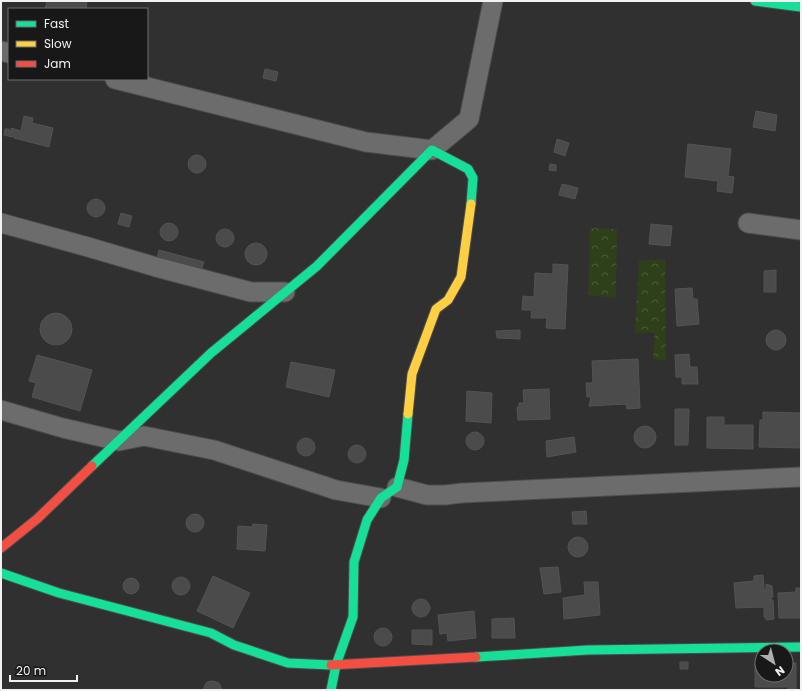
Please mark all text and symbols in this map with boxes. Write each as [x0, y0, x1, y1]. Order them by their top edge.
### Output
legend [8, 8, 148, 80]
text: Fast [44, 15, 69, 32]
text: Slow [44, 35, 72, 52]
text: Jam [44, 55, 71, 72]
north arrow [754, 643, 794, 683]
scale bar [10, 657, 77, 683]
text: 20 m [16, 662, 46, 679]
text: N [772, 662, 788, 680]

